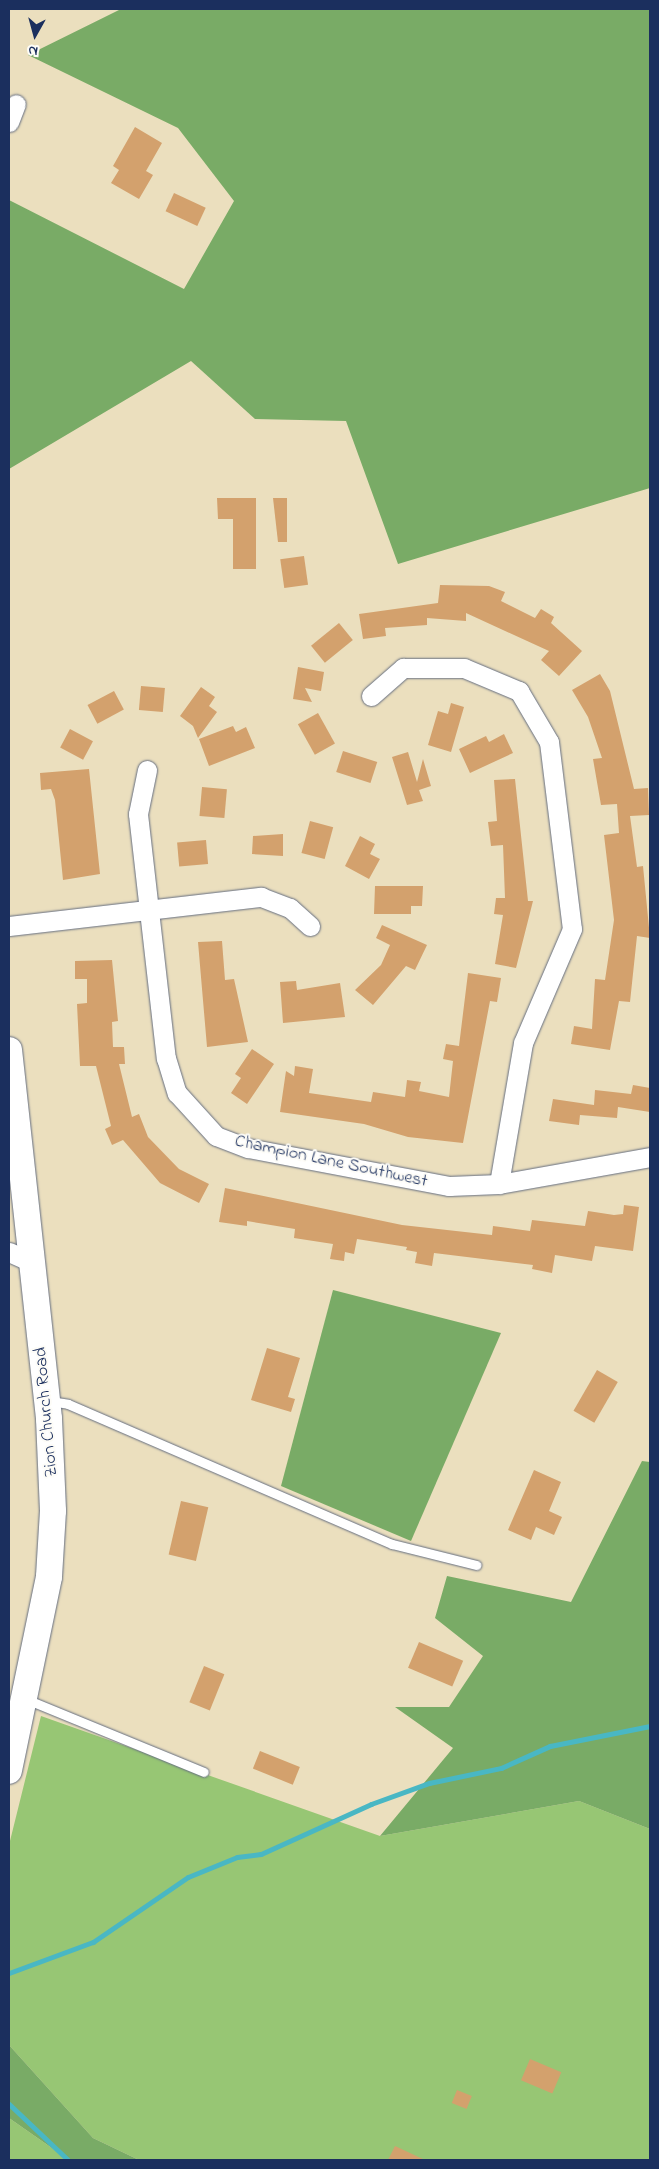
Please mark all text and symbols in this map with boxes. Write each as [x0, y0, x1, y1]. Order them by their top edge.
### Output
north arrow [10, 10, 60, 60]
text: N [27, 39, 39, 61]
street label: Champion Lane Southwest [233, 1131, 429, 1193]
street label: Zion Church Road [31, 1346, 63, 1478]

